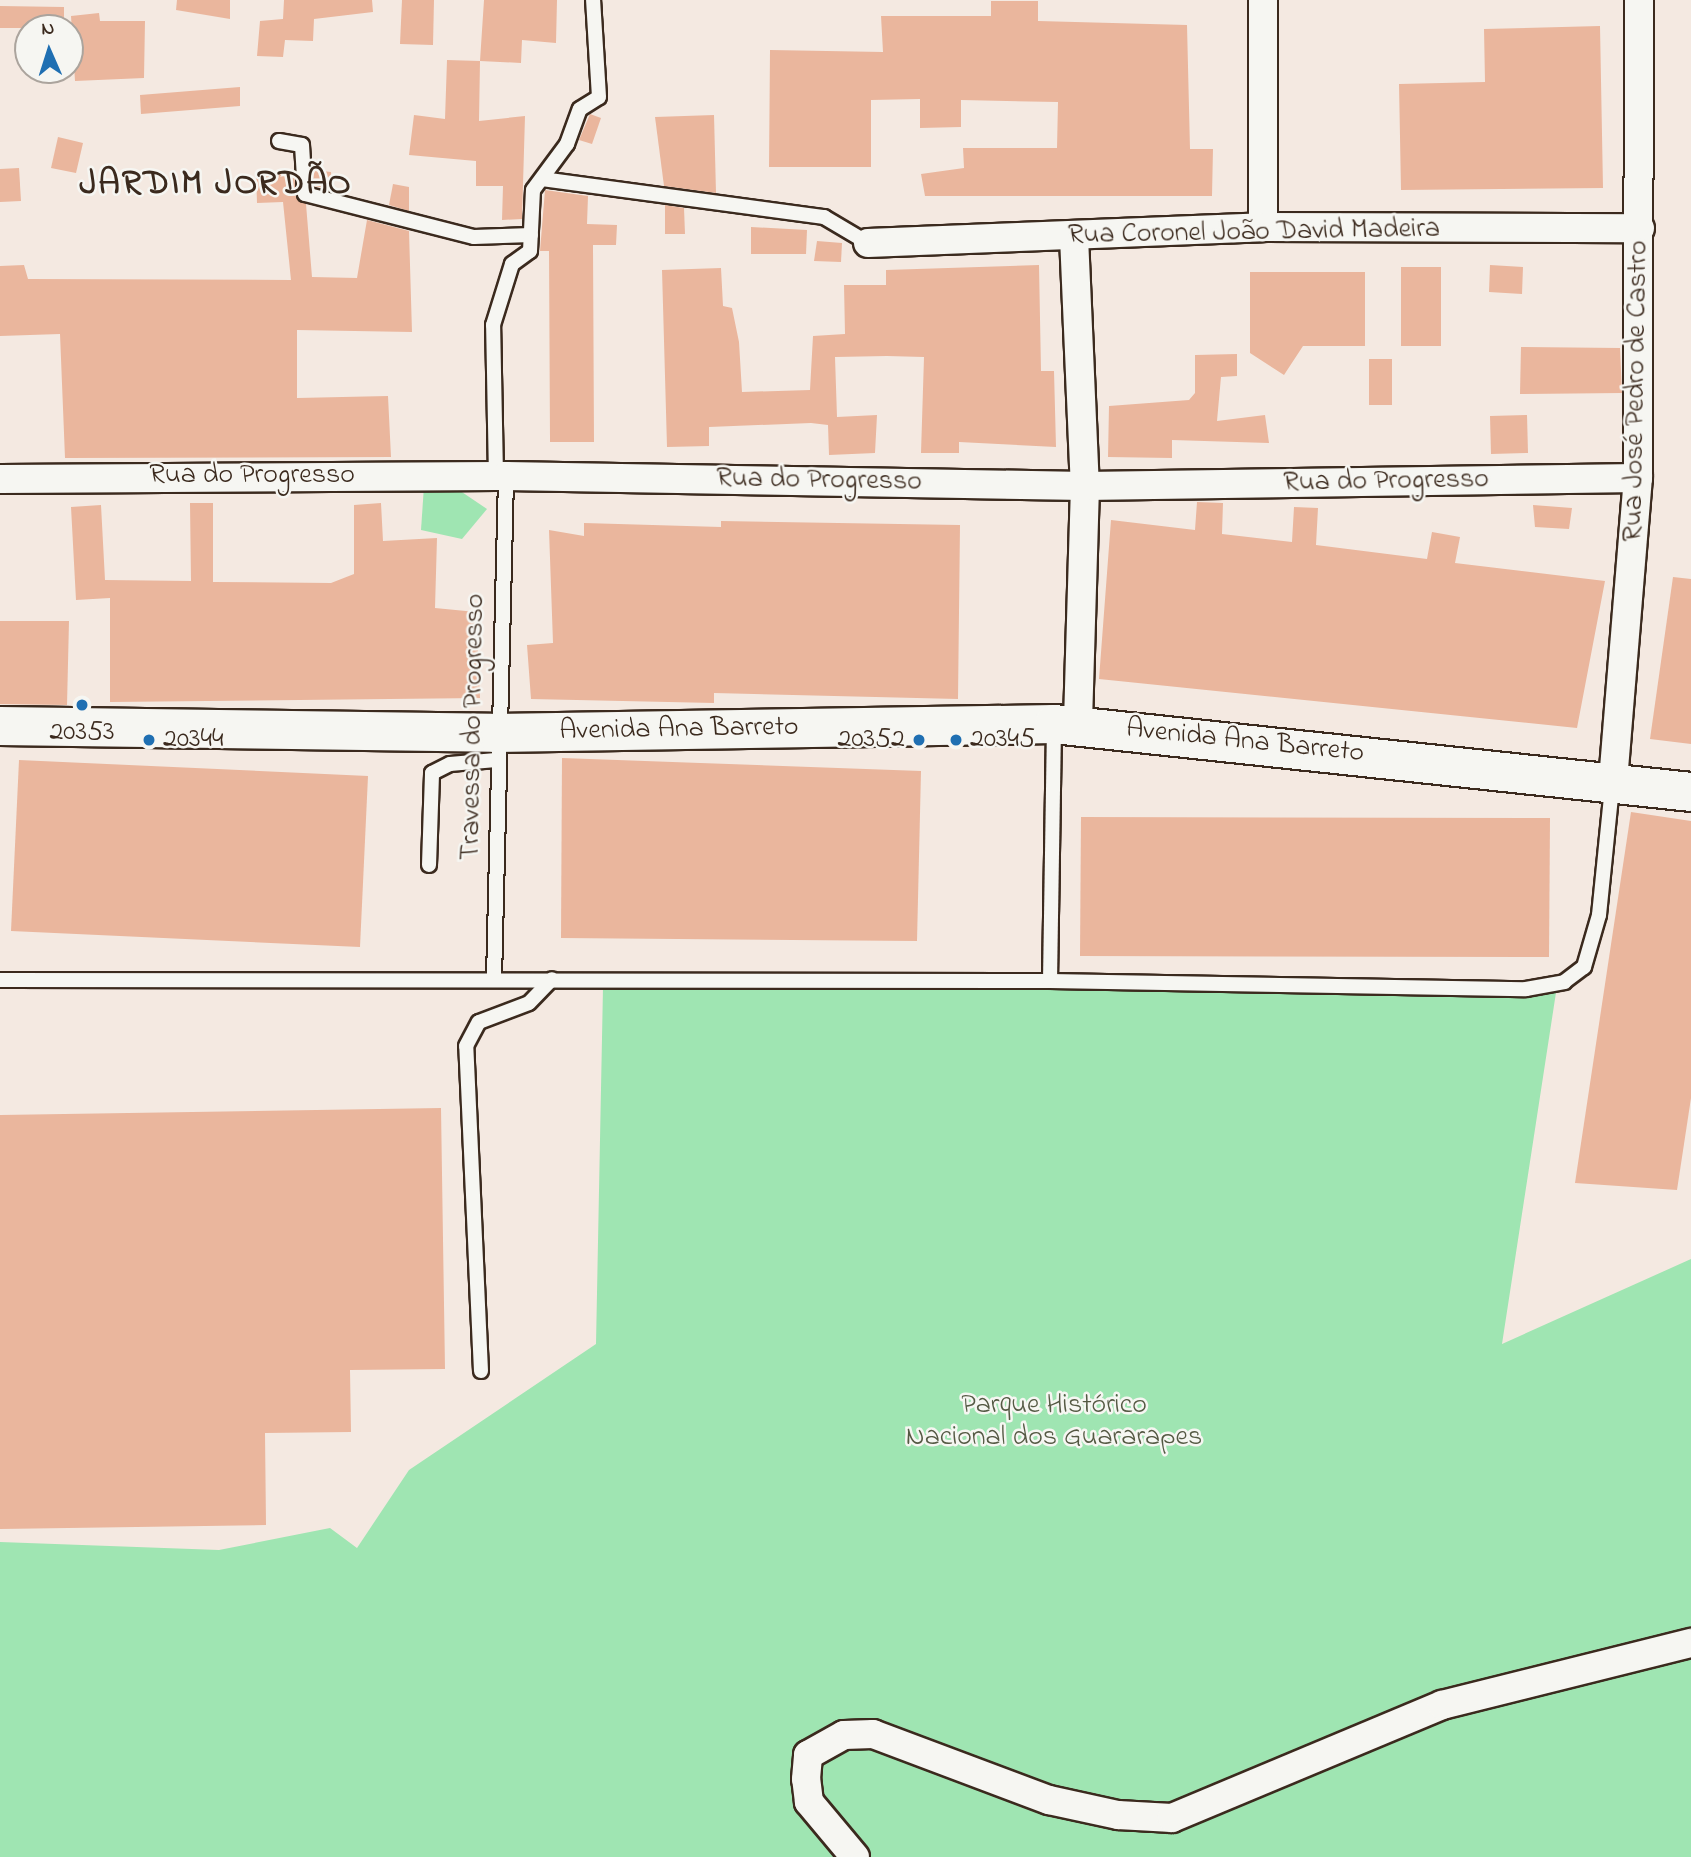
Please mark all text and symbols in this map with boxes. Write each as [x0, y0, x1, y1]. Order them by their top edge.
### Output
north arrow [14, 14, 84, 84]
text: N [41, 16, 55, 43]
district label: JARDIM JORDÃO [81, 164, 351, 206]
street label: Rua Coronel João David Madeira [1068, 213, 1440, 253]
street label: Rua José Pedro de Castro [1618, 240, 1656, 542]
street label: Rua do Progresso [149, 459, 355, 493]
street label: Rua do Progresso [716, 462, 922, 500]
street label: Rua do Progresso [1283, 463, 1489, 501]
street label: Travessa do Progresso [455, 593, 493, 861]
marker: 20353 [74, 697, 90, 713]
street label: Avenida Ana Barreto [559, 711, 799, 749]
street label: Avenida Ana Barreto [1124, 713, 1366, 771]
place label: 20353 [49, 716, 115, 750]
place label: 20344 [163, 723, 224, 757]
place label: 20352 [837, 723, 905, 757]
place label: 20345 [970, 723, 1035, 757]
marker: 20344 [141, 732, 157, 748]
marker: 20352 [911, 732, 927, 748]
marker: 20345 [948, 732, 964, 748]
park label: Parque Histórico Nacional dos Guararapes [906, 1389, 1202, 1455]

